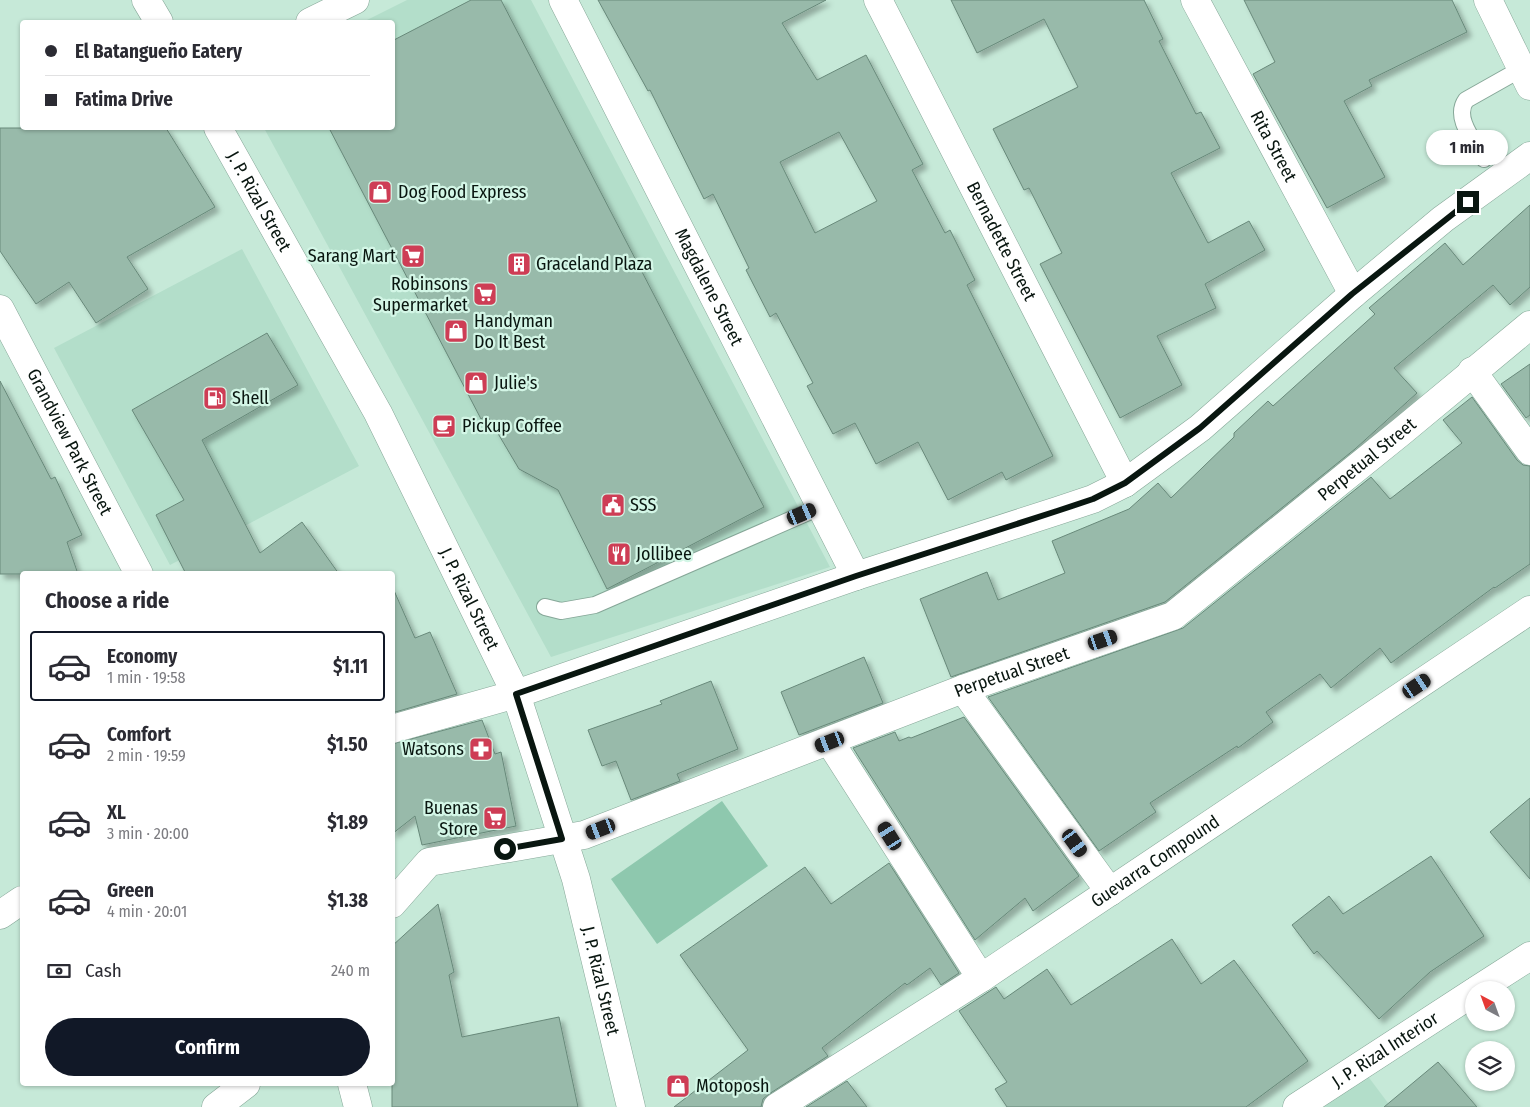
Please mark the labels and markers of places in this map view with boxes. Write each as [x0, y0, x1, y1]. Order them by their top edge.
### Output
shop icon: Dog Food Express [367, 179, 393, 205]
place label: Dog Food Express [398, 181, 527, 203]
supermarket icon: Sarang Mart [400, 243, 426, 269]
place label: Sarang Mart [308, 245, 396, 267]
building icon: Graceland Plaza [506, 251, 532, 277]
place label: Graceland Plaza [536, 253, 653, 275]
place label: Robinsons Supermarket [373, 273, 468, 316]
supermarket icon: Robinsons Supermarket [472, 281, 498, 307]
place label: Handyman Do It Best [474, 310, 553, 353]
shop icon: Handyman Do It Best [443, 318, 469, 344]
shop icon: Julie's [463, 370, 489, 396]
place label: Julie's [494, 372, 538, 394]
fuel station icon: Shell [202, 385, 228, 411]
place label: Shell [232, 387, 269, 409]
cafe icon: Pickup Coffee [431, 413, 457, 439]
place label: Pickup Coffee [462, 415, 562, 437]
public building icon: SSS [600, 492, 626, 518]
place label: SSS [630, 494, 656, 516]
restaurant icon: Jollibee [606, 541, 632, 567]
place label: Jollibee [636, 543, 692, 565]
pharmacy icon: Watsons [468, 736, 494, 762]
place label: Watsons [402, 738, 464, 760]
place label: Buenas Store [424, 797, 478, 840]
supermarket icon: Buenas Store [482, 805, 508, 831]
shop icon: Motoposh [665, 1073, 691, 1099]
place label: Motoposh [696, 1075, 770, 1097]

